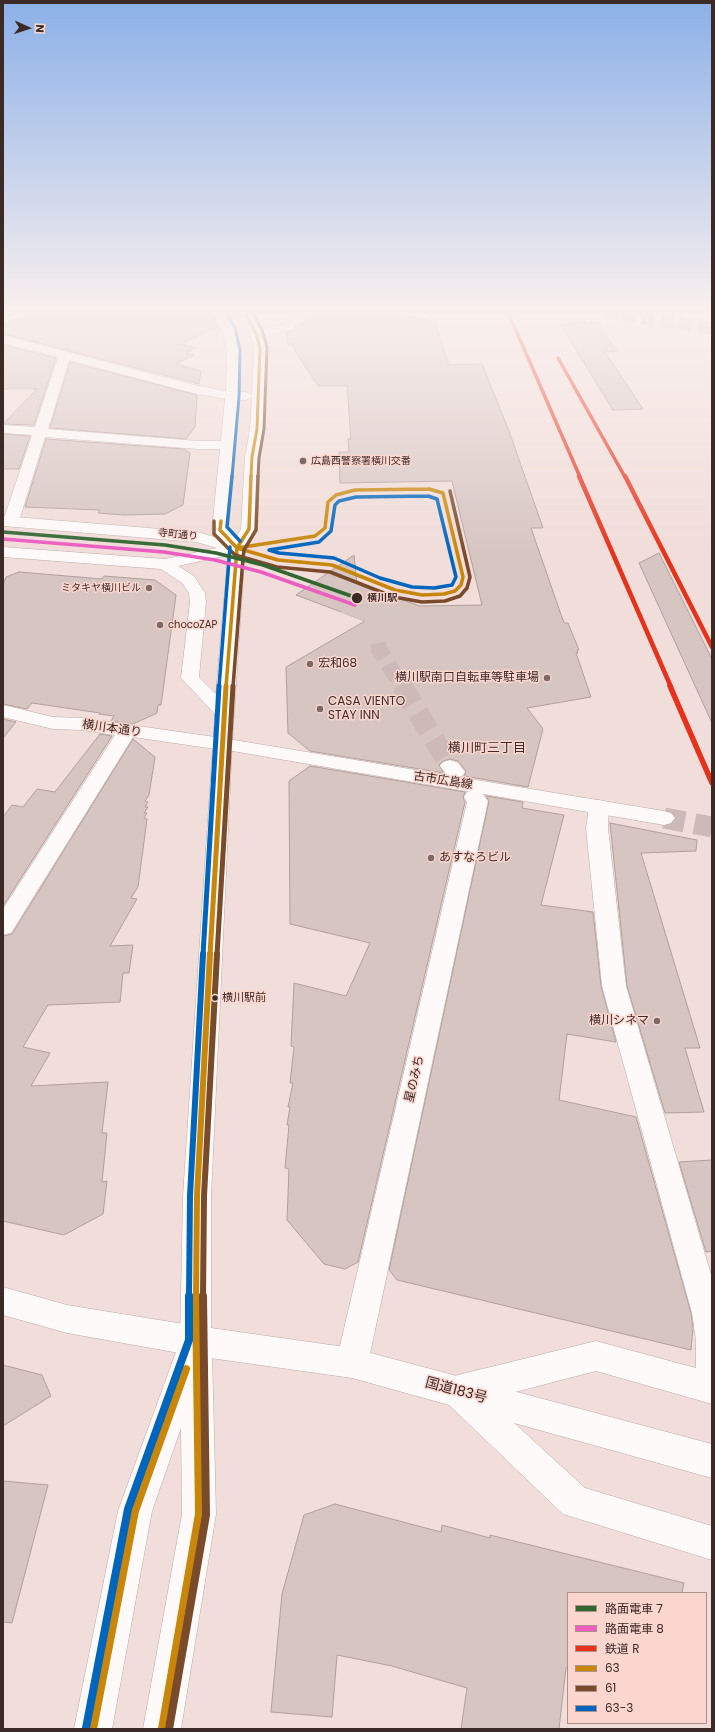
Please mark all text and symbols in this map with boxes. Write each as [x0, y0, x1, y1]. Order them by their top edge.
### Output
north arrow [8, 8, 48, 48]
text: N [32, 24, 48, 33]
place label: 広島西警察署横川交番 [311, 455, 411, 467]
marker: 広島西警察署横川交番 [298, 456, 308, 466]
street label: 寺町通り [157, 527, 199, 543]
place label: ミタキヤ横川ビル [61, 582, 141, 594]
marker: ミタキヤ横川ビル [144, 583, 154, 593]
marker: 横川駅 [350, 591, 364, 605]
place label: 横川駅 [367, 592, 397, 604]
place label: chocoZAP [168, 619, 217, 631]
marker: chocoZAP [155, 620, 165, 630]
place label: 宏和68 [318, 657, 357, 671]
marker: 宏和68 [305, 659, 315, 669]
place label: 横川駅南口自転車等駐車場 [395, 671, 539, 685]
marker: 横川駅南口自転車等駐車場 [542, 673, 552, 683]
place label: CASA VIENTO STAY INN [328, 695, 405, 723]
marker: CASA VIENTO STAY INN [315, 704, 325, 714]
street label: 横川本通り [81, 718, 143, 740]
district label: 横川町三丁目 [448, 741, 526, 757]
street label: 古市広島線 [412, 769, 474, 793]
place label: あすなろビル [439, 851, 511, 865]
marker: あすなろビル [426, 853, 436, 863]
place label: 横川駅前 [222, 991, 266, 1005]
marker: 横川駅前 [210, 993, 220, 1003]
place label: 横川シネマ [589, 1014, 649, 1028]
marker: 横川シネマ [652, 1016, 662, 1026]
street label: 星のみち [403, 1054, 427, 1104]
street label: 国道183号 [423, 1375, 489, 1407]
legend [567, 1592, 707, 1724]
text: 路面電車 7 [605, 1600, 663, 1617]
text: 路面電車 8 [605, 1620, 664, 1637]
text: 鉄道 R [605, 1640, 640, 1657]
text: 63 [605, 1659, 620, 1676]
text: 61 [605, 1679, 616, 1696]
text: 63-3 [605, 1699, 633, 1716]

